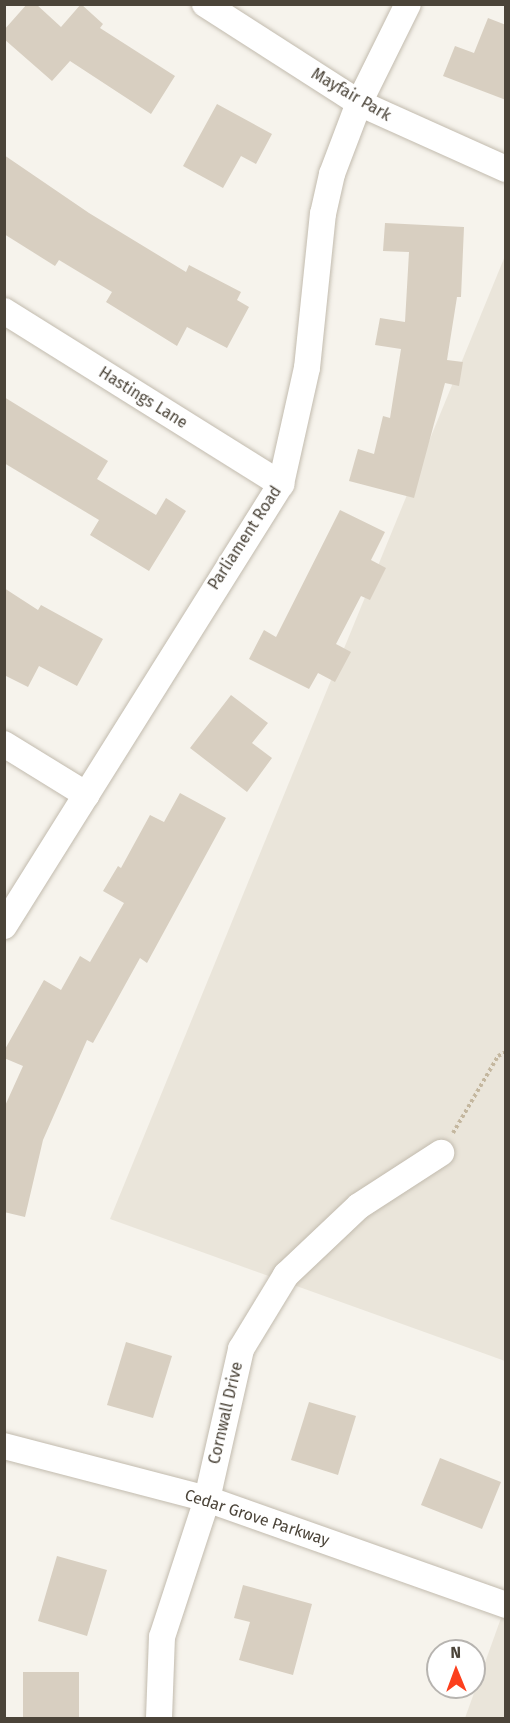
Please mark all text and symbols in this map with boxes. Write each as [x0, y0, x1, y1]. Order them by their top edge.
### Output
street label: Mayfair Park [308, 64, 394, 126]
street label: Hastings Lane [95, 363, 191, 433]
street label: Parliament Road [204, 482, 286, 594]
street label: Cornwall Drive [205, 1360, 247, 1466]
street label: Cedar Grove Parkway [182, 1486, 332, 1550]
north arrow [426, 1639, 486, 1699]
text: N [450, 1643, 461, 1662]

